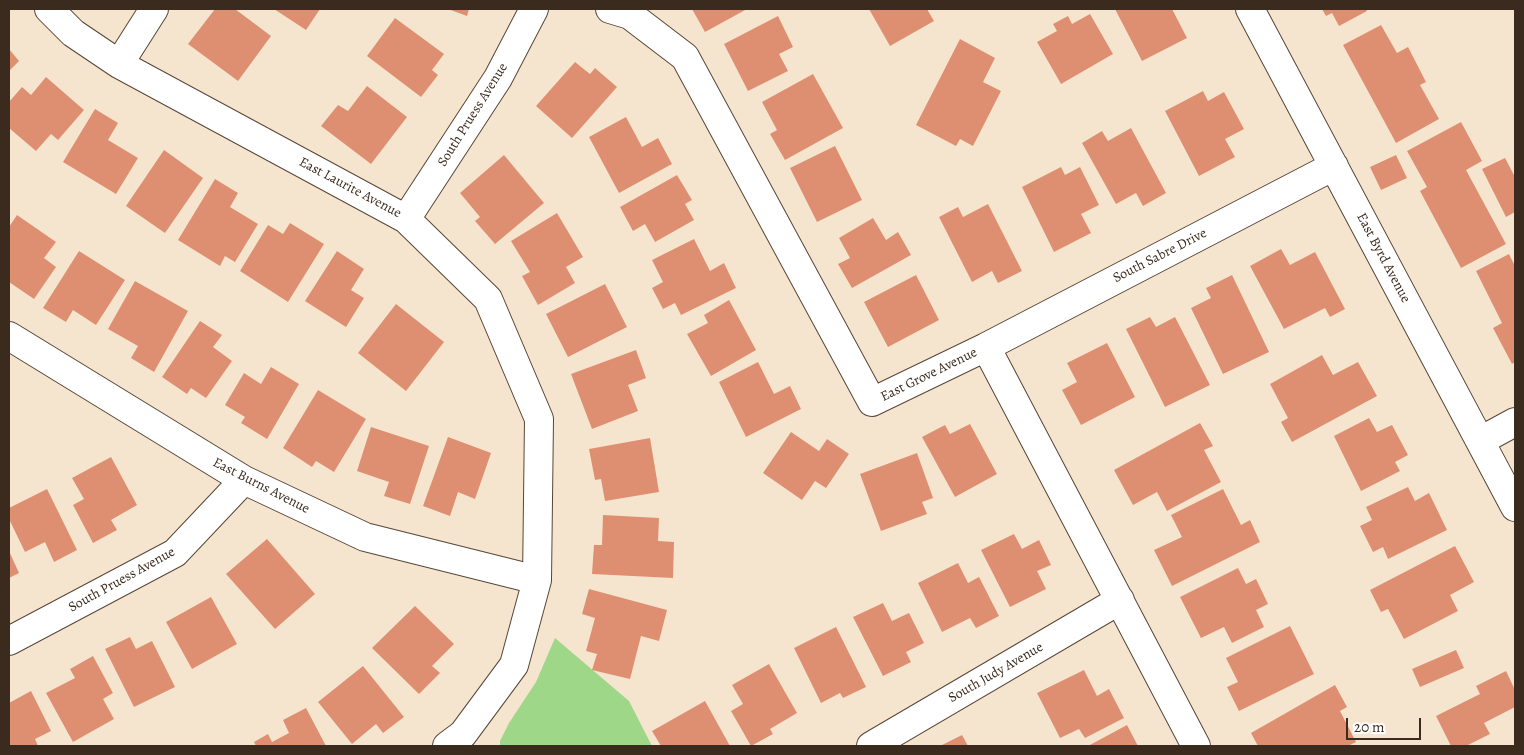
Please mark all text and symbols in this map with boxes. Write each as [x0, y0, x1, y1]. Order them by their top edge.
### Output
street label: South Pruess Avenue [434, 60, 512, 170]
street label: East Laurite Avenue [296, 154, 404, 222]
street label: East Byrd Avenue [1352, 210, 1414, 306]
street label: South Sabre Drive [1110, 225, 1210, 287]
street label: East Grove Avenue [878, 344, 980, 406]
street label: East Burns Avenue [210, 454, 312, 518]
street label: South Pruess Avenue [66, 544, 178, 616]
street label: South Judy Avenue [946, 639, 1046, 707]
scale bar [1349, 708, 1424, 740]
text: 20 m [1354, 717, 1385, 737]

